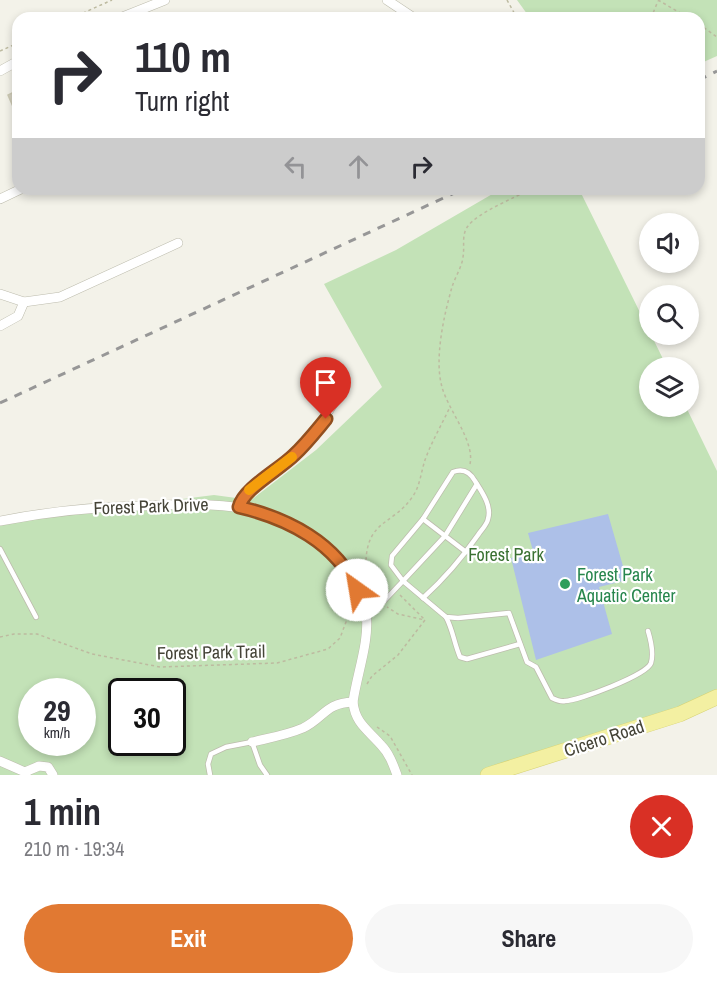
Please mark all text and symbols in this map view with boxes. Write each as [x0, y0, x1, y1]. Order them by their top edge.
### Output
text: 110 m [135, 29, 231, 85]
icon: right [36, 36, 114, 114]
text: Turn right [135, 83, 229, 119]
icon: left [279, 150, 312, 183]
icon: ahead [342, 150, 375, 183]
icon: right [405, 150, 438, 183]
map controls [639, 213, 699, 417]
button: sound [639, 213, 699, 273]
button: search [639, 285, 699, 345]
pin [300, 357, 351, 419]
button: layers [639, 357, 699, 417]
icon: arrive [309, 366, 342, 399]
street label: Forest Park Drive [93, 492, 209, 520]
park label: Forest Park [468, 542, 544, 567]
position arrow [325, 558, 389, 622]
place label: Forest Park Aquatic Center [576, 562, 676, 608]
marker: Forest Park Aquatic Center [558, 577, 572, 591]
street label: Forest Park Trail [157, 639, 265, 665]
speed limit sign: 30 [108, 678, 186, 756]
text: 29 [43, 690, 71, 730]
street label: Cicero Road [561, 713, 647, 763]
text: km/h [44, 722, 70, 743]
text: 1 min [24, 788, 101, 836]
button: close [630, 795, 693, 858]
text: 210 m · 19:34 [24, 835, 124, 862]
button: Exit [24, 904, 353, 973]
button: Share [365, 904, 693, 973]

